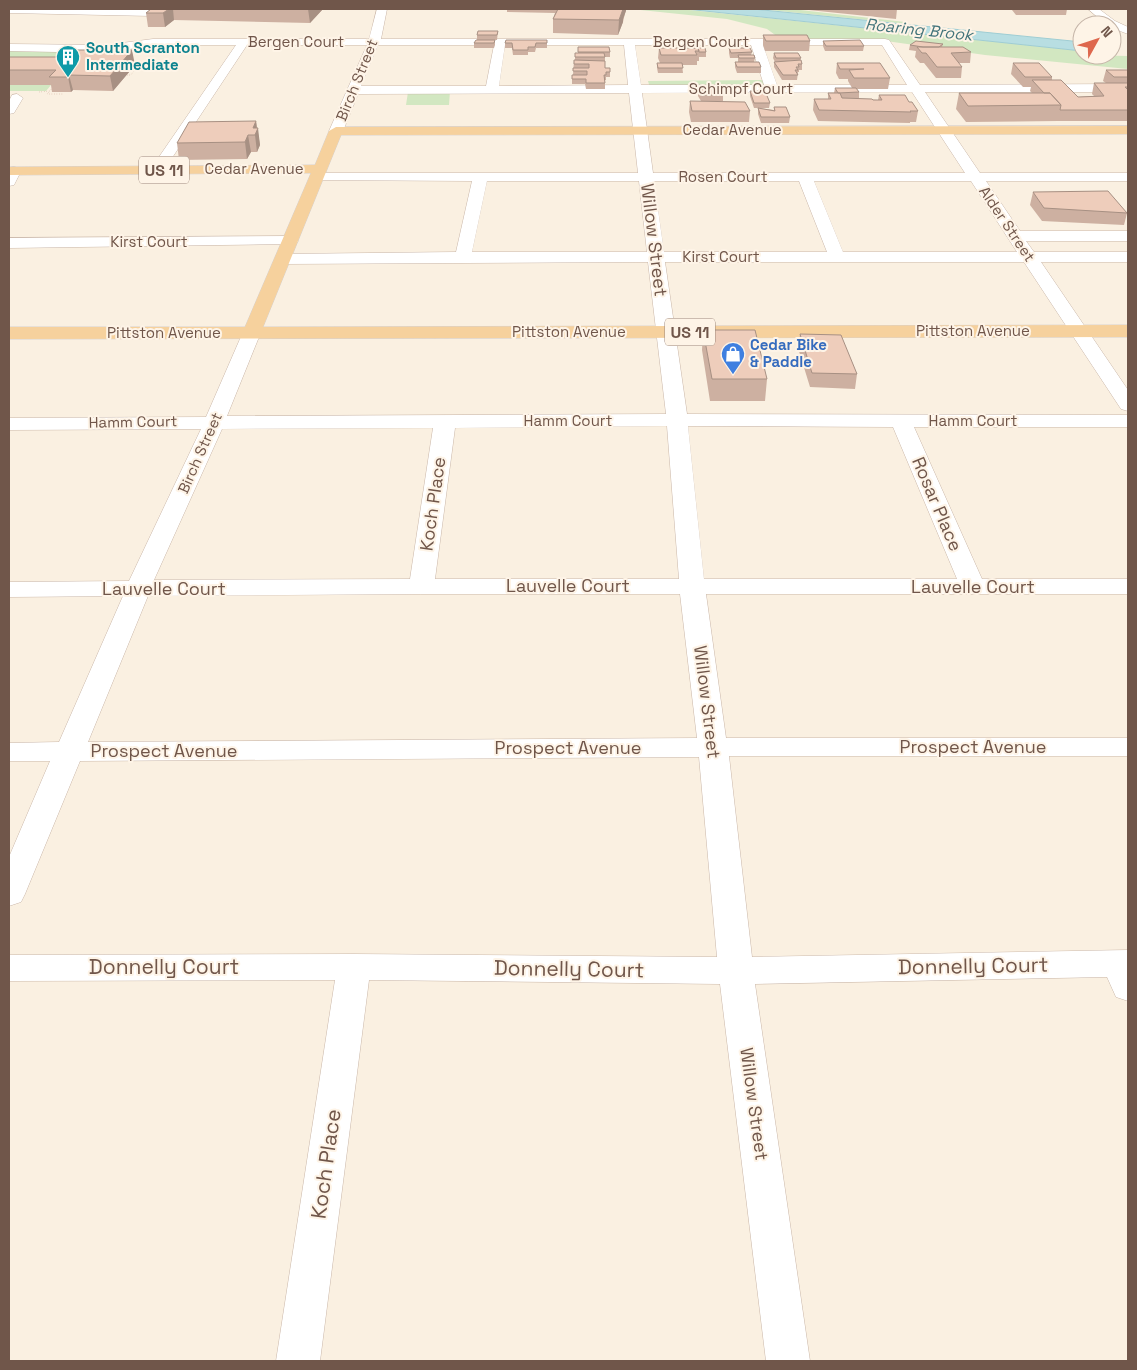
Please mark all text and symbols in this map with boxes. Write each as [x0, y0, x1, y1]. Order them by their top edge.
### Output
water label: Roaring Brook [864, 13, 976, 46]
north arrow [1072, 15, 1122, 65]
text: N [1097, 22, 1117, 41]
street label: Bergen Court [248, 32, 344, 51]
street label: Bergen Court [653, 32, 749, 51]
street label: Birch Street [331, 36, 382, 124]
place label: South Scranton Intermediate [86, 38, 200, 74]
building icon: South Scranton Intermediate [55, 44, 81, 78]
street label: Schimpf Court [689, 79, 793, 98]
street label: Cedar Avenue [682, 120, 782, 139]
road number: US 11 [139, 156, 189, 184]
street label: Cedar Avenue [204, 159, 304, 178]
street label: Rosen Court [678, 167, 768, 186]
street label: Willow Street [636, 182, 673, 298]
street label: Alder Street [975, 182, 1040, 265]
street label: Kirst Court [110, 232, 188, 251]
street label: Kirst Court [682, 247, 760, 266]
road number: US 11 [665, 318, 715, 346]
street label: Pittston Avenue [916, 321, 1030, 340]
street label: Pittston Avenue [512, 322, 626, 341]
street label: Pittston Avenue [107, 323, 221, 342]
place label: Cedar Bike & Paddle [750, 335, 827, 371]
shop icon: Cedar Bike & Paddle [720, 341, 746, 375]
street label: Birch Street [173, 409, 226, 496]
street label: Hamm Court [88, 411, 178, 432]
street label: Hamm Court [524, 411, 612, 430]
street label: Hamm Court [929, 411, 1017, 430]
street label: Rosar Place [907, 453, 968, 555]
street label: Koch Place [415, 455, 450, 553]
street label: Lauvelle Court [506, 574, 630, 597]
street label: Lauvelle Court [911, 575, 1035, 598]
street label: Lauvelle Court [102, 577, 226, 600]
street label: Willow Street [689, 644, 726, 760]
street label: Prospect Avenue [900, 735, 1046, 758]
street label: Prospect Avenue [495, 736, 641, 759]
street label: Prospect Avenue [91, 739, 237, 762]
street label: Donnelly Court [898, 951, 1048, 980]
street label: Donnelly Court [89, 953, 239, 980]
street label: Donnelly Court [494, 954, 644, 983]
street label: Willow Street [735, 1046, 774, 1162]
street label: Koch Place [304, 1107, 347, 1221]

